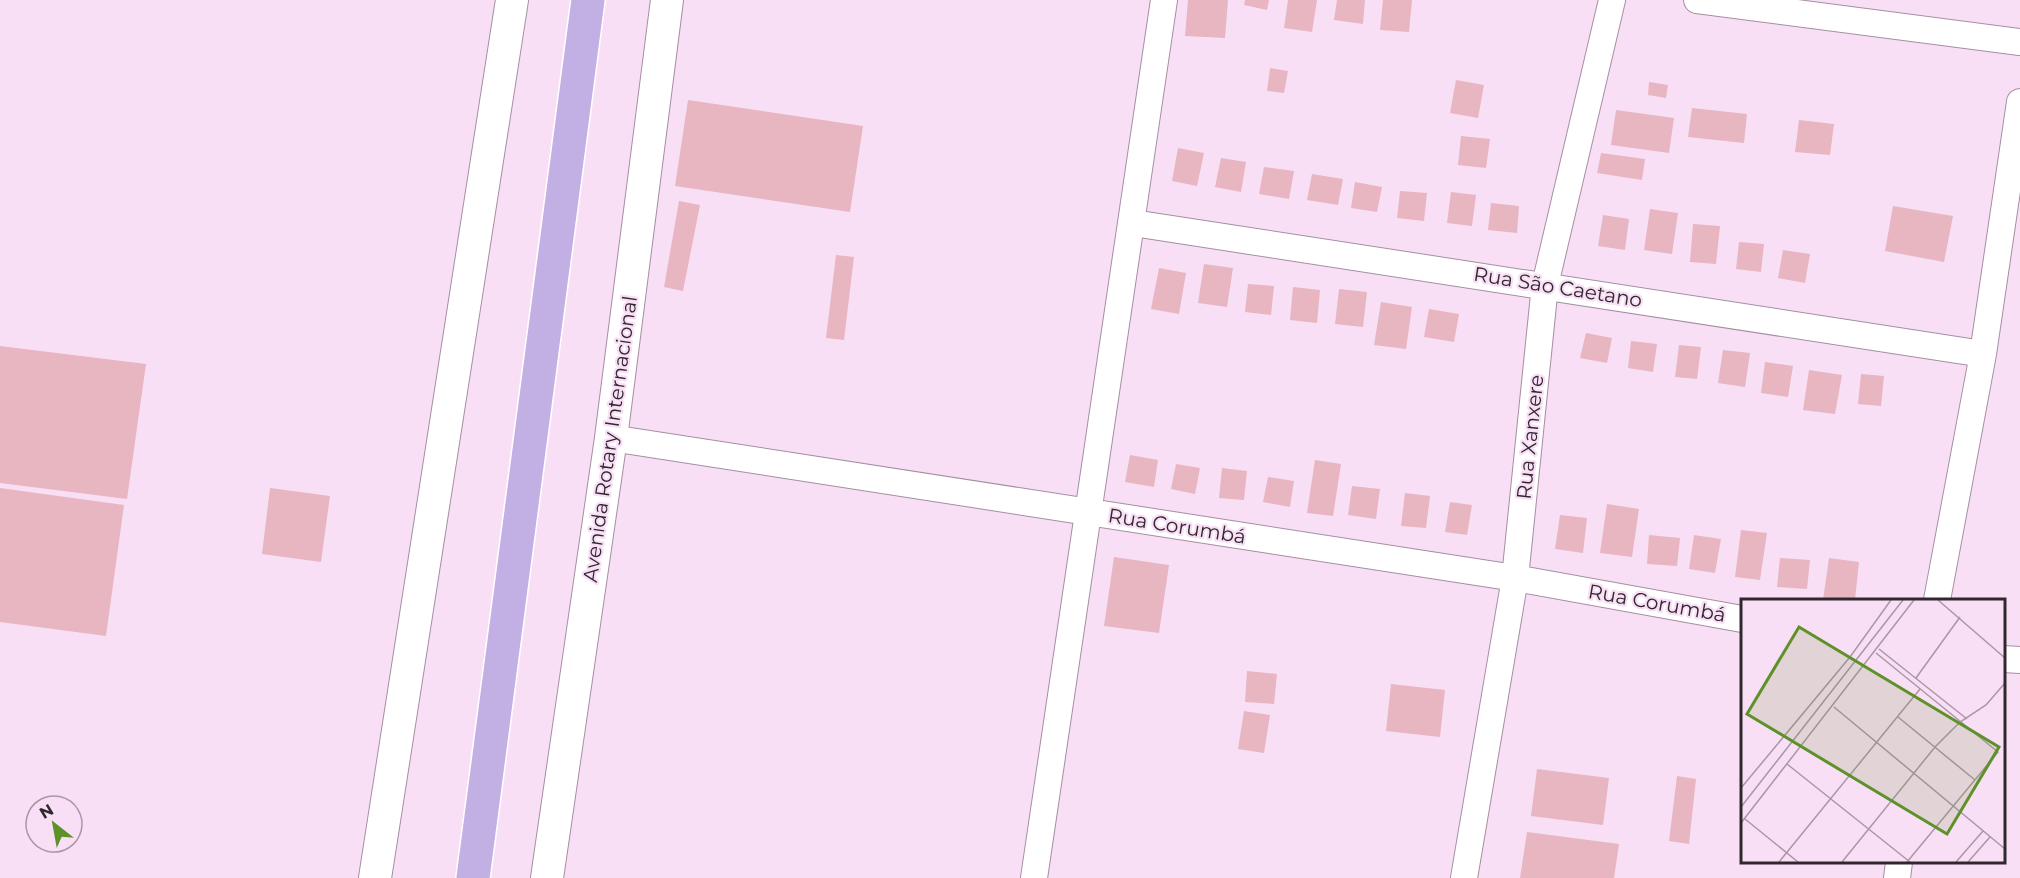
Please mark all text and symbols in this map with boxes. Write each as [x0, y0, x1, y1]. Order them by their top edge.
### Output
street label: Rua São Caetano [1472, 262, 1644, 312]
street label: Avenida Rotary Internacional [578, 294, 642, 584]
street label: Rua Xanxere [1512, 373, 1548, 501]
street label: Rua Corumbá [1106, 503, 1248, 549]
street label: Rua Corumbá [1586, 579, 1728, 627]
inset map [1741, 599, 2005, 863]
north arrow [24, 794, 84, 854]
text: N [36, 800, 57, 823]

